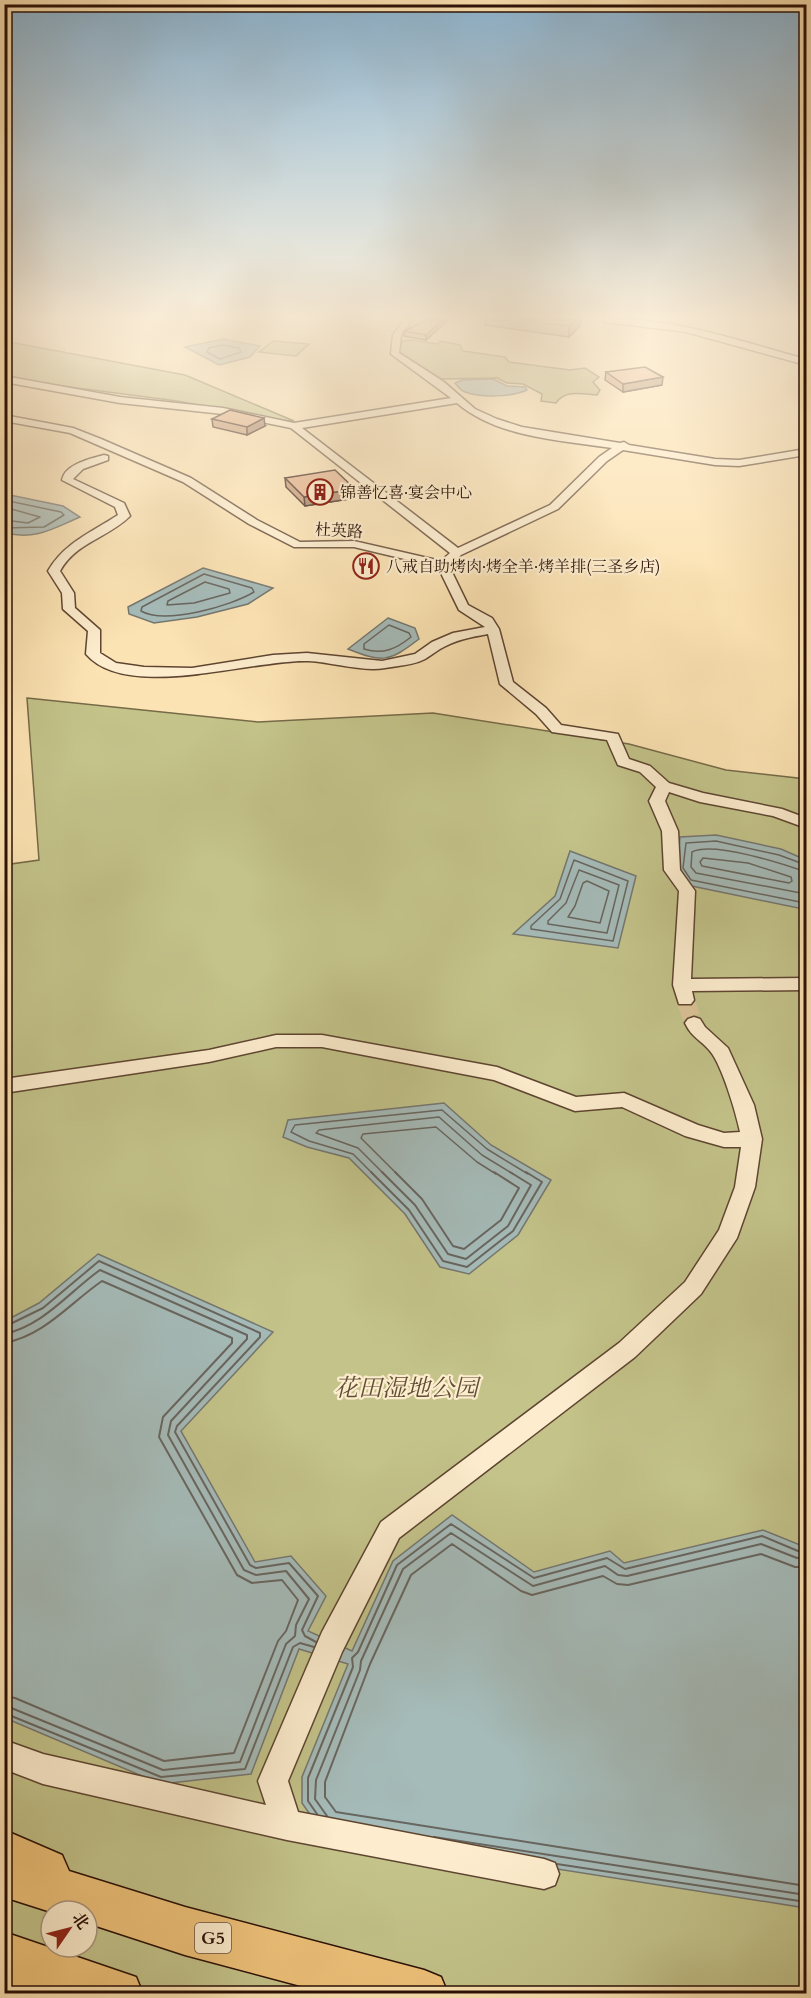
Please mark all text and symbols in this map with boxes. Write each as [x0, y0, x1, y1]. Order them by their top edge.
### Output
building icon: 锦善忆喜·宴会中心 [305, 477, 335, 507]
place label: 锦善忆喜·宴会中心 [340, 482, 472, 504]
street label: 杜英路 [314, 519, 363, 543]
restaurant icon: 八戒自助烤肉·烤全羊·烤羊排(三圣乡店) [351, 551, 381, 581]
place label: 八戒自助烤肉·烤全羊·烤羊排(三圣乡店) [386, 556, 660, 578]
park label: 花田湿地公园 [334, 1372, 482, 1405]
north arrow [39, 1899, 99, 1959]
text: 北 [67, 1908, 94, 1934]
road number: G5 [195, 1923, 231, 1953]

